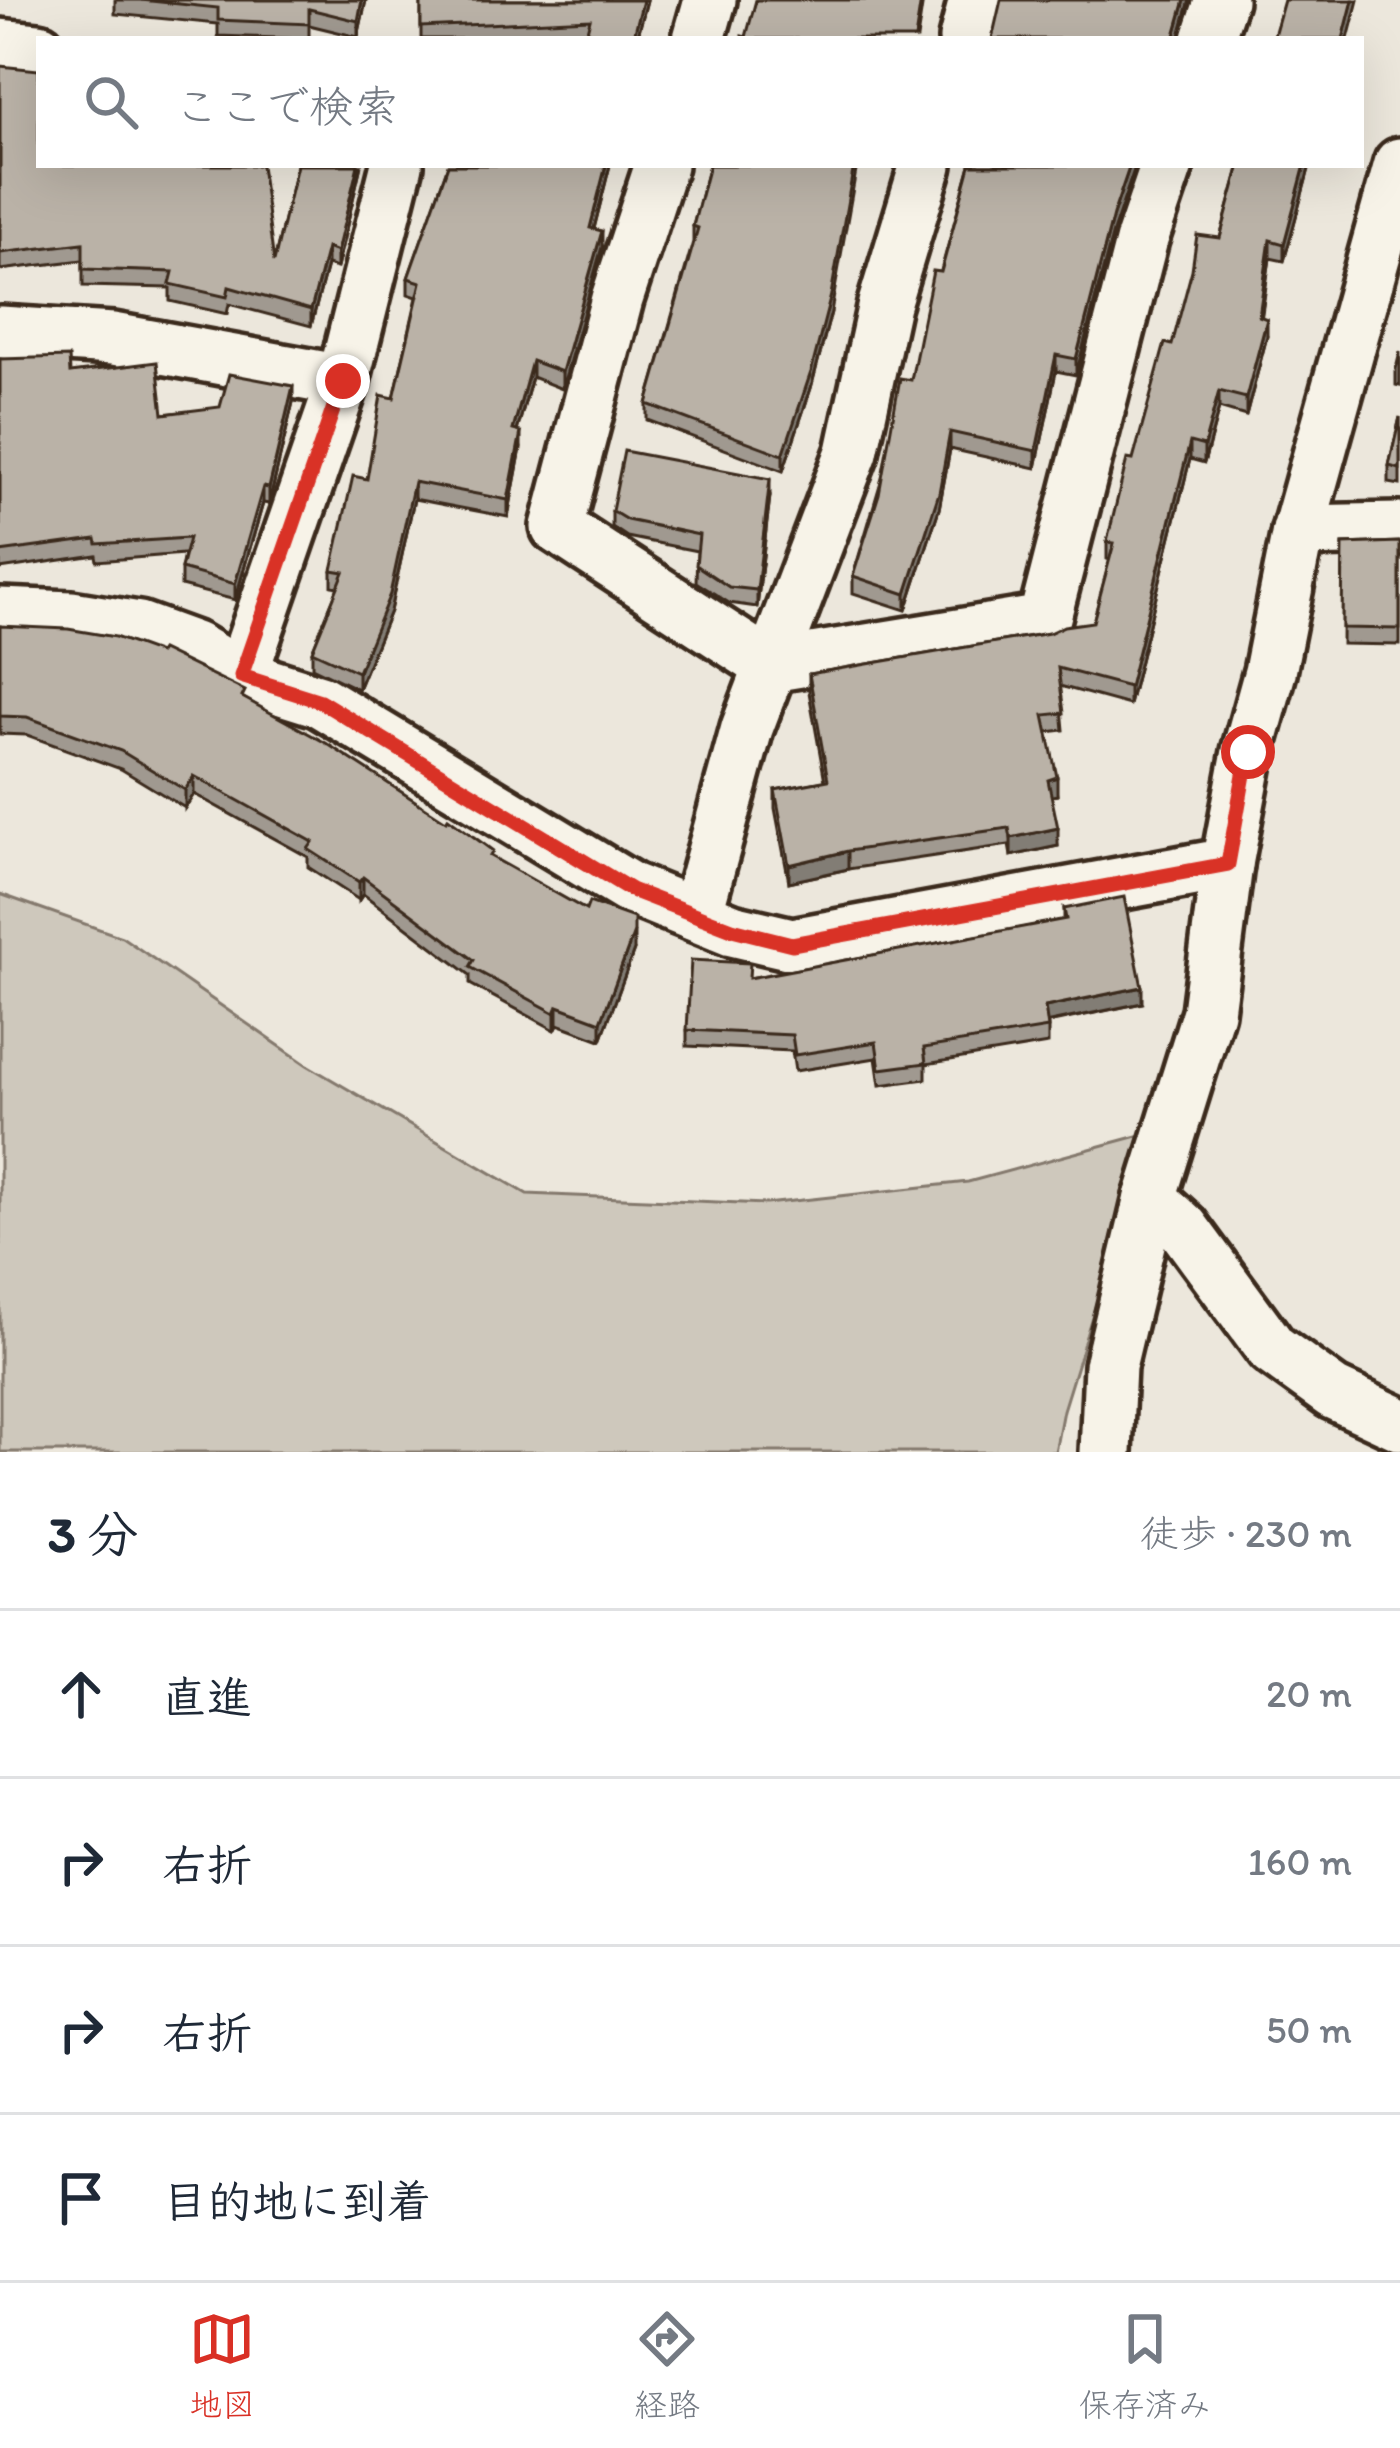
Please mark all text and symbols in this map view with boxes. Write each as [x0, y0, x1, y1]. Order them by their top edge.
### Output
search box [36, 36, 1364, 168]
icon: search [78, 69, 144, 135]
text: ここで検索 [174, 79, 399, 133]
route end [316, 354, 370, 408]
route start [1221, 725, 1275, 779]
text: 3 分 [48, 1504, 138, 1565]
text: 徒歩 · 230 m [1140, 1510, 1352, 1557]
icon: ahead [48, 1661, 114, 1727]
text: 直進 [162, 1670, 252, 1724]
text: 20 m [1266, 1670, 1352, 1717]
icon: right [48, 1829, 114, 1895]
text: 右折 [162, 1838, 252, 1892]
text: 160 m [1248, 1838, 1352, 1885]
icon: right [48, 1997, 114, 2063]
text: 右折 [162, 2006, 252, 2060]
text: 50 m [1266, 2006, 1352, 2053]
icon: arrive [48, 2165, 114, 2231]
text: 目的地に到着 [162, 2174, 432, 2228]
tab: 地図 [189, 2306, 255, 2426]
tab: 経路 [634, 2306, 700, 2426]
tab: 保存済み [1079, 2306, 1211, 2426]

